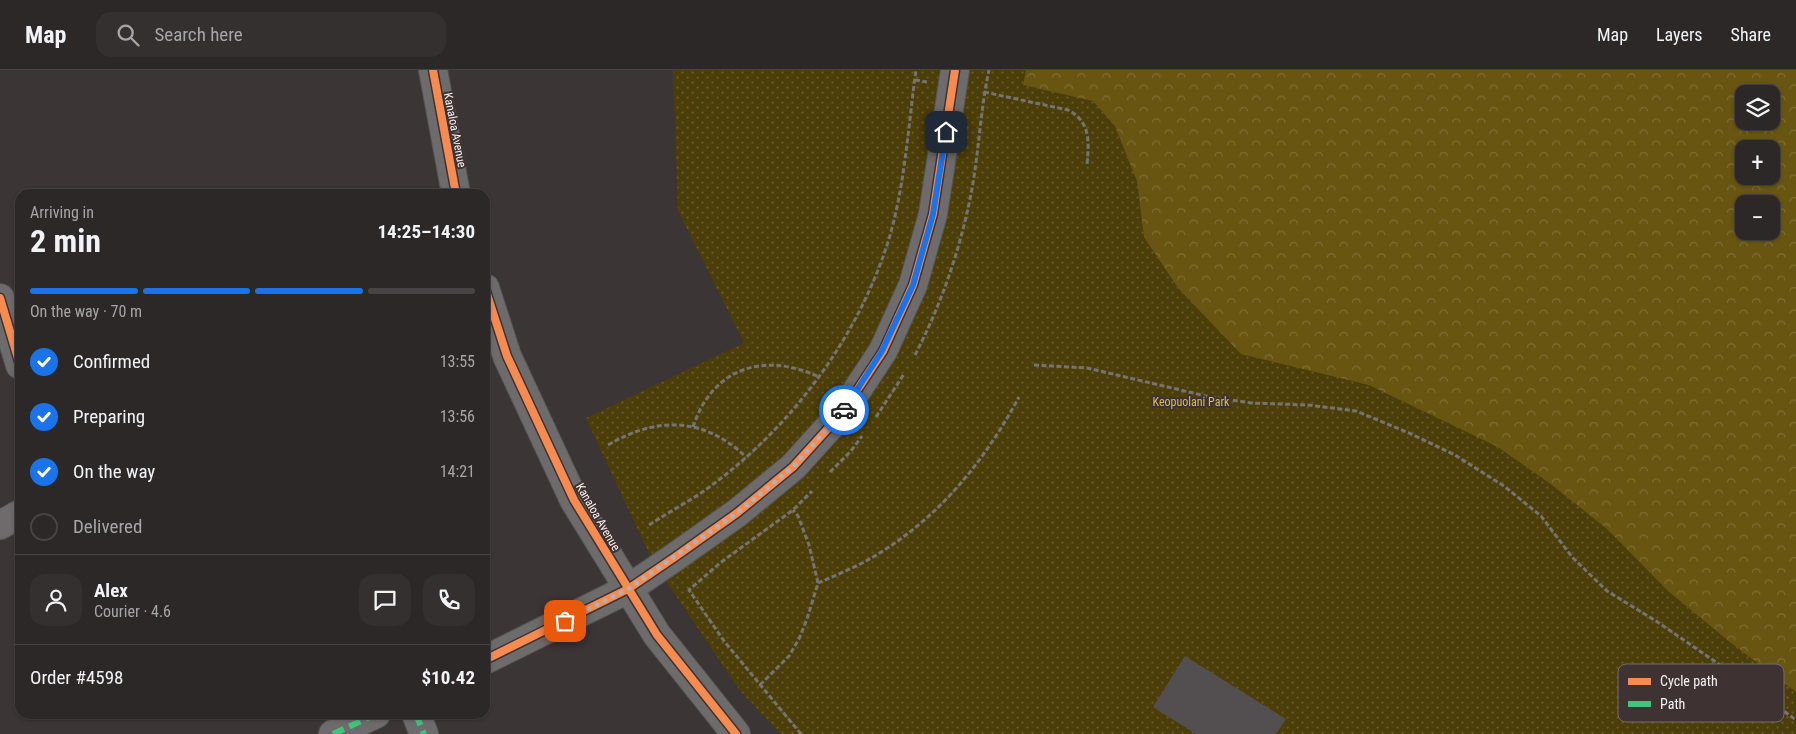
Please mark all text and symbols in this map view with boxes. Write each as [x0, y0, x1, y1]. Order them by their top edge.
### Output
search box [96, 12, 446, 57]
text: Map [25, 21, 66, 49]
icon: search [114, 21, 142, 49]
text: Search here [154, 23, 243, 46]
text: Map [1597, 24, 1628, 45]
text: Layers [1656, 24, 1703, 45]
text: Share [1731, 24, 1771, 45]
map controls [1735, 85, 1780, 240]
button: layers [1735, 85, 1780, 130]
street label: Kanaloa Avenue [441, 92, 469, 169]
pin [925, 111, 967, 153]
icon: home [932, 118, 960, 146]
button: + [1735, 140, 1780, 185]
button: − [1735, 195, 1780, 240]
text: Arriving in [30, 203, 94, 222]
text: 14:25–14:30 [377, 220, 475, 243]
text: 2 min [30, 222, 101, 260]
text: On the way · 70 m [30, 302, 142, 321]
icon: check [30, 348, 58, 376]
text: Confirmed [73, 350, 150, 373]
text: 13:55 [440, 352, 475, 371]
courier [819, 385, 869, 435]
park label: Keopuolani Park [1152, 395, 1230, 409]
icon: car [830, 396, 858, 424]
icon: check [30, 403, 58, 431]
text: Preparing [73, 405, 145, 428]
text: 13:56 [440, 407, 475, 426]
icon: check [30, 458, 58, 486]
text: On the way [73, 460, 155, 483]
text: 14:21 [440, 462, 475, 481]
street label: Kanaloa Avenue [573, 481, 623, 554]
text: Delivered [73, 515, 142, 538]
button: person [30, 574, 82, 626]
button: chat [359, 574, 411, 626]
button: phone [423, 574, 475, 626]
text: Alex [94, 579, 128, 602]
pin [544, 600, 586, 642]
text: Courier · 4.6 [94, 602, 171, 621]
icon: bag [551, 607, 579, 635]
legend [1618, 664, 1784, 722]
text: Order #4598 [30, 666, 123, 689]
text: $10.42 [421, 666, 475, 689]
text: Cycle path [1660, 673, 1718, 689]
text: Path [1660, 696, 1685, 712]

